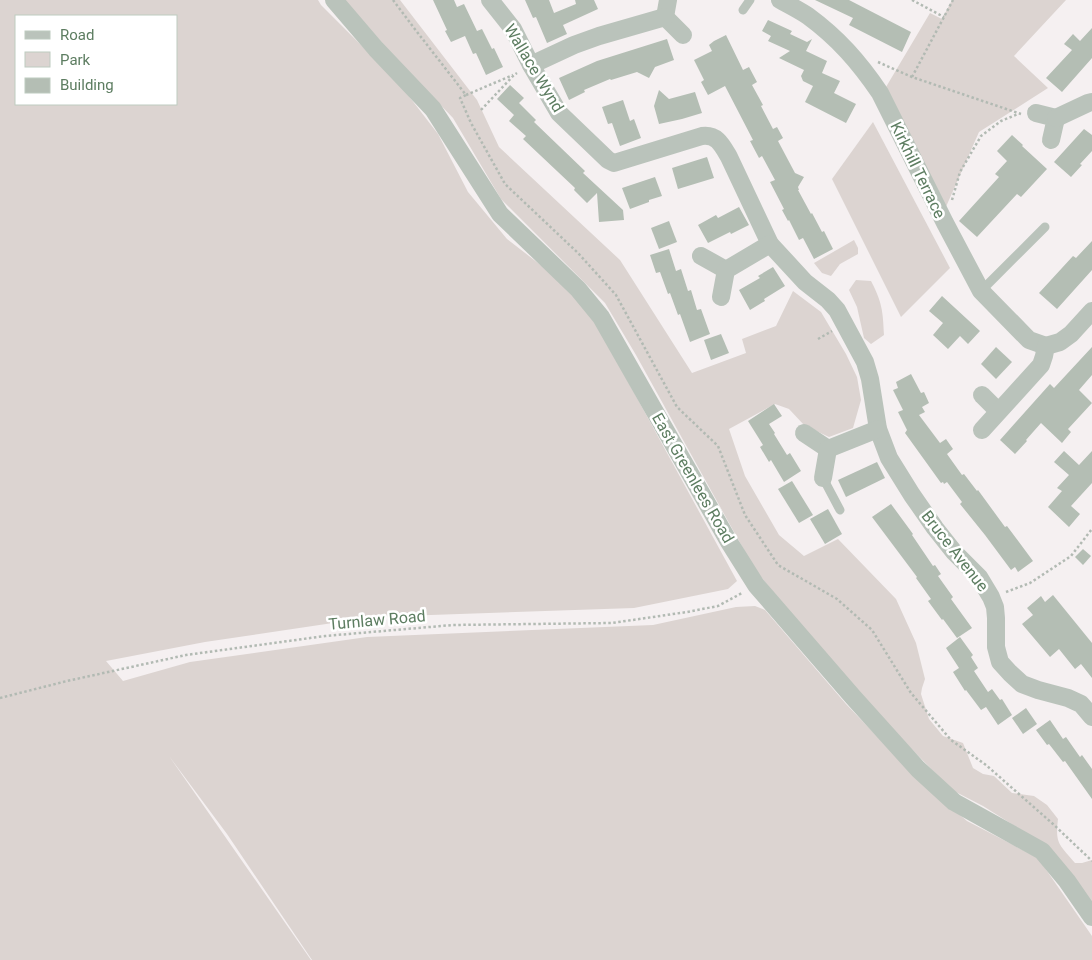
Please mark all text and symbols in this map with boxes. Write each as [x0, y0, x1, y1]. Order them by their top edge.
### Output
legend [15, 15, 178, 105]
street label: Wallace Wynd [500, 20, 568, 116]
text: Road [60, 26, 94, 44]
text: Park [60, 51, 91, 69]
text: Building [60, 76, 114, 94]
street label: Kirkhill Terrace [886, 119, 950, 221]
street label: East Greenlees Road [648, 410, 738, 546]
street label: Bruce Avenue [918, 507, 992, 595]
street label: Turnlaw Road [328, 606, 426, 634]

